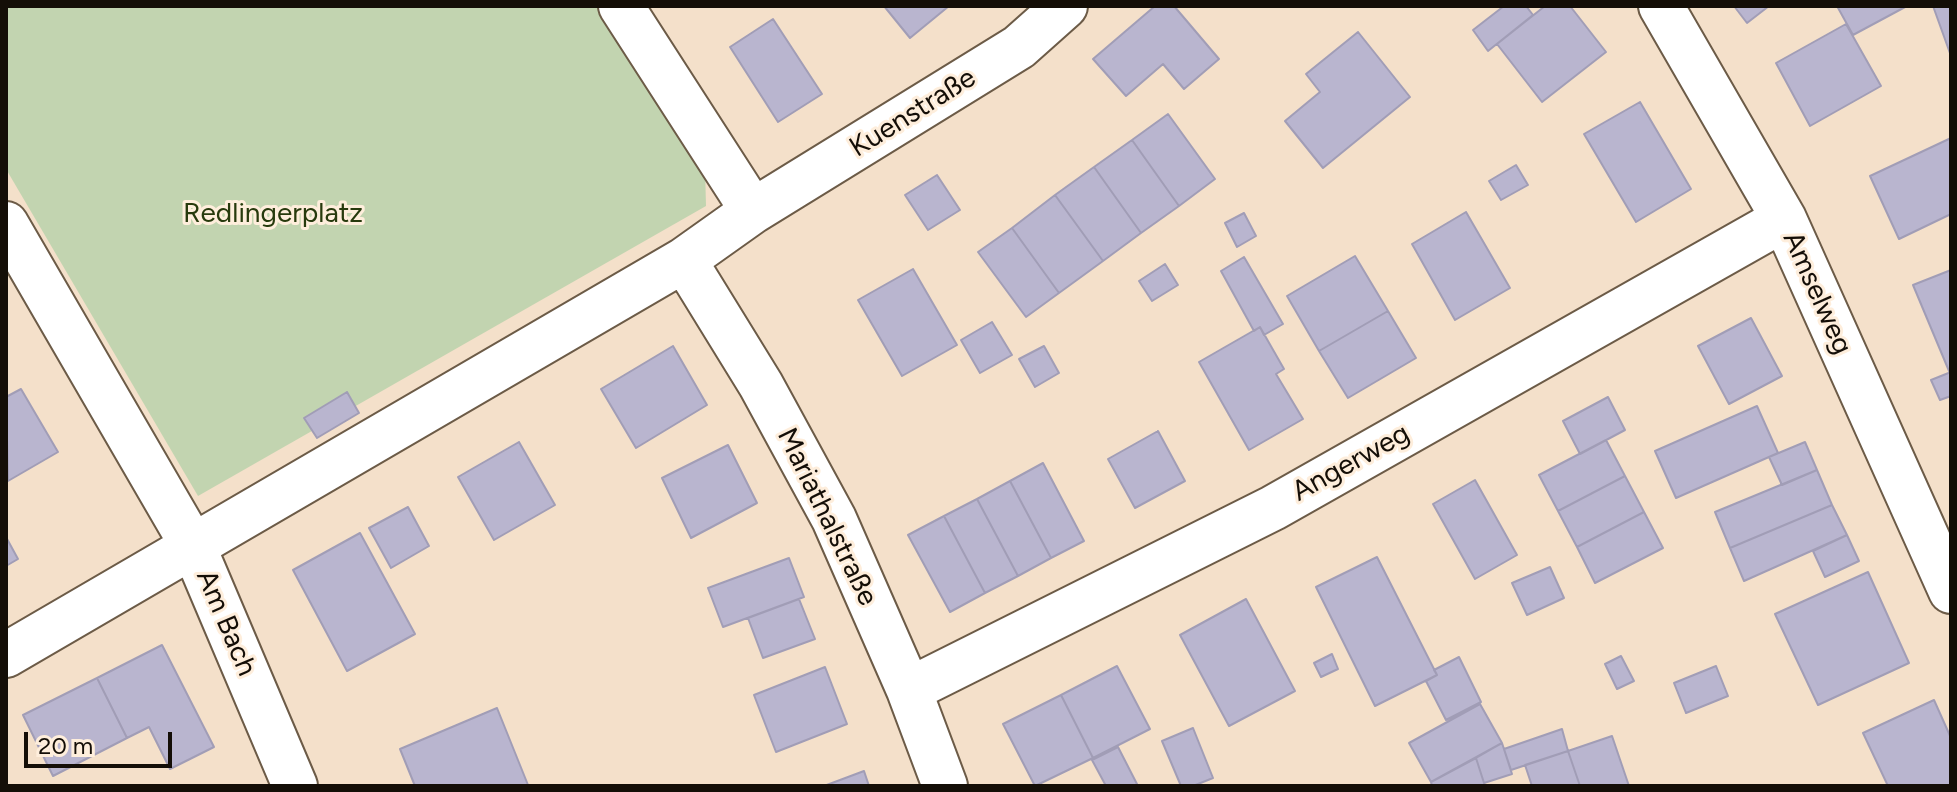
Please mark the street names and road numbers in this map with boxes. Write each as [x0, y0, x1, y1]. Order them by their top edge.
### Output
street label: Kuenstraße [844, 61, 982, 165]
street label: Amselweg [1775, 226, 1859, 360]
street label: Angerweg [1286, 417, 1416, 509]
street label: Mariathalstraße [770, 423, 884, 611]
street label: Am Bach [189, 565, 263, 681]

